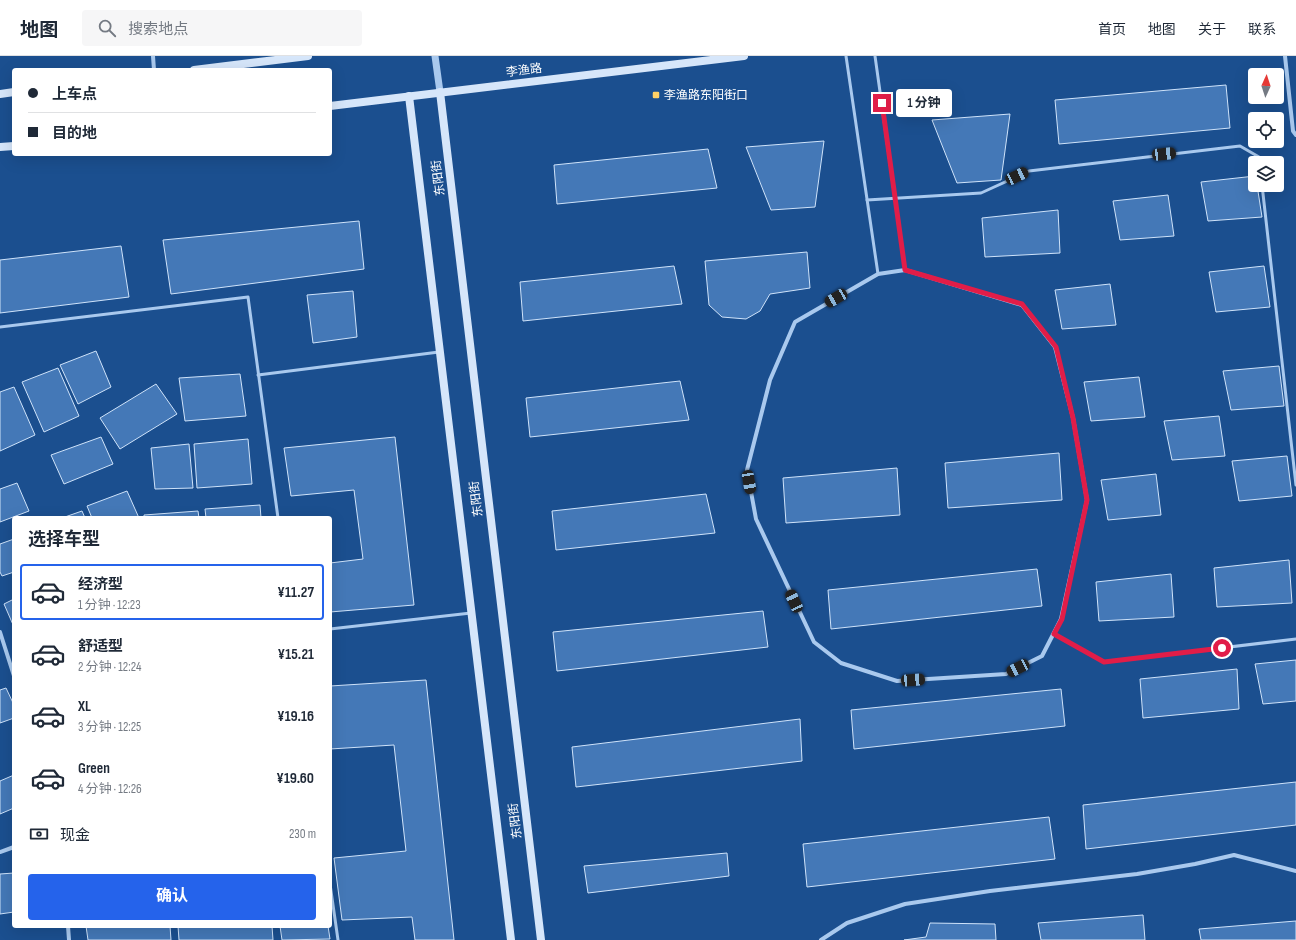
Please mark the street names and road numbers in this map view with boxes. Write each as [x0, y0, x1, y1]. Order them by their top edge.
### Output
street label: 李渔路 [505, 61, 543, 80]
street label: 东阳街 [429, 159, 448, 197]
street label: 东阳街 [467, 480, 486, 518]
street label: 东阳街 [506, 802, 525, 840]

